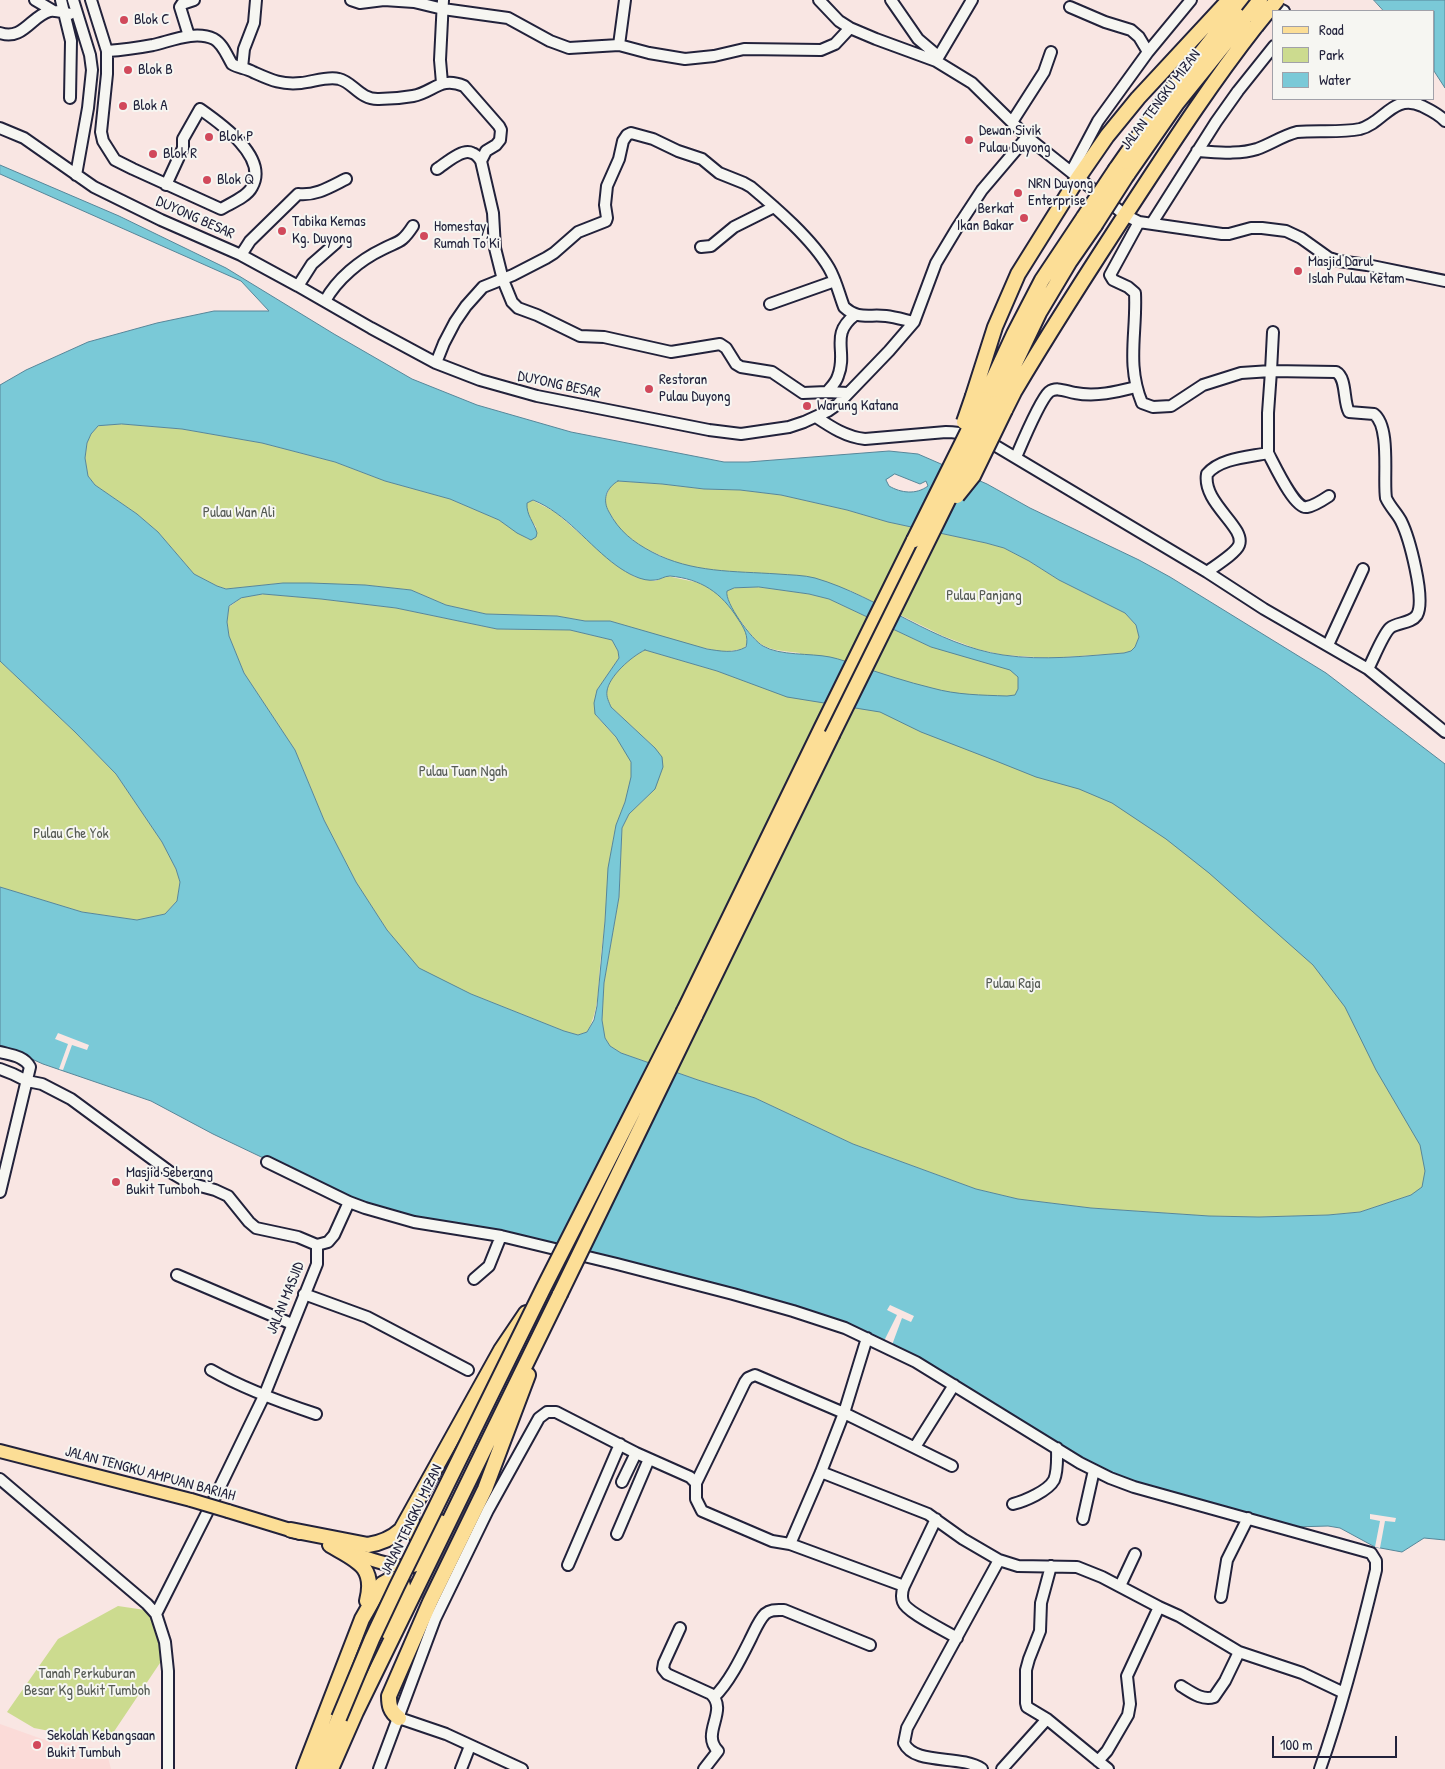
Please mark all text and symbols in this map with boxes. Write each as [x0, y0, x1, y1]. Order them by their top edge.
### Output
legend [1272, 10, 1435, 100]
place label: Blok C [134, 11, 170, 29]
marker: Blok C [118, 14, 130, 26]
text: Road [1319, 19, 1344, 40]
text: Park [1319, 44, 1344, 65]
street label: JALAN TENGKU MIZAN [1117, 46, 1205, 154]
place label: Blok B [138, 61, 173, 79]
marker: Blok B [122, 64, 134, 76]
text: Water [1319, 69, 1351, 90]
place label: Blok A [133, 97, 168, 115]
marker: Blok A [117, 100, 129, 112]
place label: Dewan Sivik Pulau Duyong [979, 122, 1051, 157]
place label: Blok P [219, 128, 254, 146]
marker: Blok P [203, 131, 215, 143]
marker: Dewan Sivik Pulau Duyong [963, 134, 975, 146]
place label: Blok R [163, 145, 197, 163]
marker: Blok R [147, 148, 159, 160]
place label: Blok Q [217, 171, 254, 189]
marker: Blok Q [201, 174, 213, 186]
place label: NRN Duyong Enterprise [1028, 175, 1093, 210]
marker: NRN Duyong Enterprise [1012, 187, 1024, 199]
street label: DUYONG BESAR [153, 193, 237, 243]
place label: Berkat Ikan Bakar [957, 200, 1014, 235]
marker: Berkat Ikan Bakar [1018, 212, 1030, 224]
place label: Tabika Kemas Kg. Duyong [292, 213, 366, 248]
place label: Homestay Rumah To’Ki [434, 218, 500, 253]
marker: Tabika Kemas Kg. Duyong [276, 225, 288, 237]
marker: Homestay Rumah To’Ki [418, 230, 430, 242]
place label: Masjid Darul Islah Pulau Ketam [1308, 253, 1405, 288]
marker: Masjid Darul Islah Pulau Ketam [1292, 265, 1304, 277]
street label: DUYONG BESAR [516, 367, 602, 403]
place label: Restoran Pulau Duyong [659, 371, 731, 406]
marker: Restoran Pulau Duyong [643, 383, 655, 395]
place label: Warung Katana [817, 397, 898, 415]
marker: Warung Katana [801, 400, 813, 412]
park label: Pulau Wan Ali [203, 504, 275, 522]
park label: Pulau Panjang [946, 587, 1022, 605]
park label: Pulau Tuan Ngah [419, 763, 507, 781]
park label: Pulau Che Yok [33, 825, 109, 843]
park label: Pulau Raja [986, 975, 1040, 993]
place label: Masjid Seberang Bukit Tumboh [126, 1164, 213, 1199]
marker: Masjid Seberang Bukit Tumboh [110, 1176, 122, 1188]
street label: JALAN MASJID [263, 1259, 309, 1337]
street label: JALAN TENGKU AMPUAN BARIAH [63, 1443, 237, 1505]
street label: JALAN TENGKU MIZAN [377, 1462, 447, 1578]
park label: Tanah Perkuburan Besar Kg Bukit Tumboh [24, 1665, 150, 1700]
scale bar [1275, 1726, 1400, 1758]
place label: Sekolah Kebangsaan Bukit Tumbuh [47, 1727, 155, 1762]
text: 100 m [1280, 1734, 1313, 1755]
marker: Sekolah Kebangsaan Bukit Tumbuh [31, 1739, 43, 1751]

